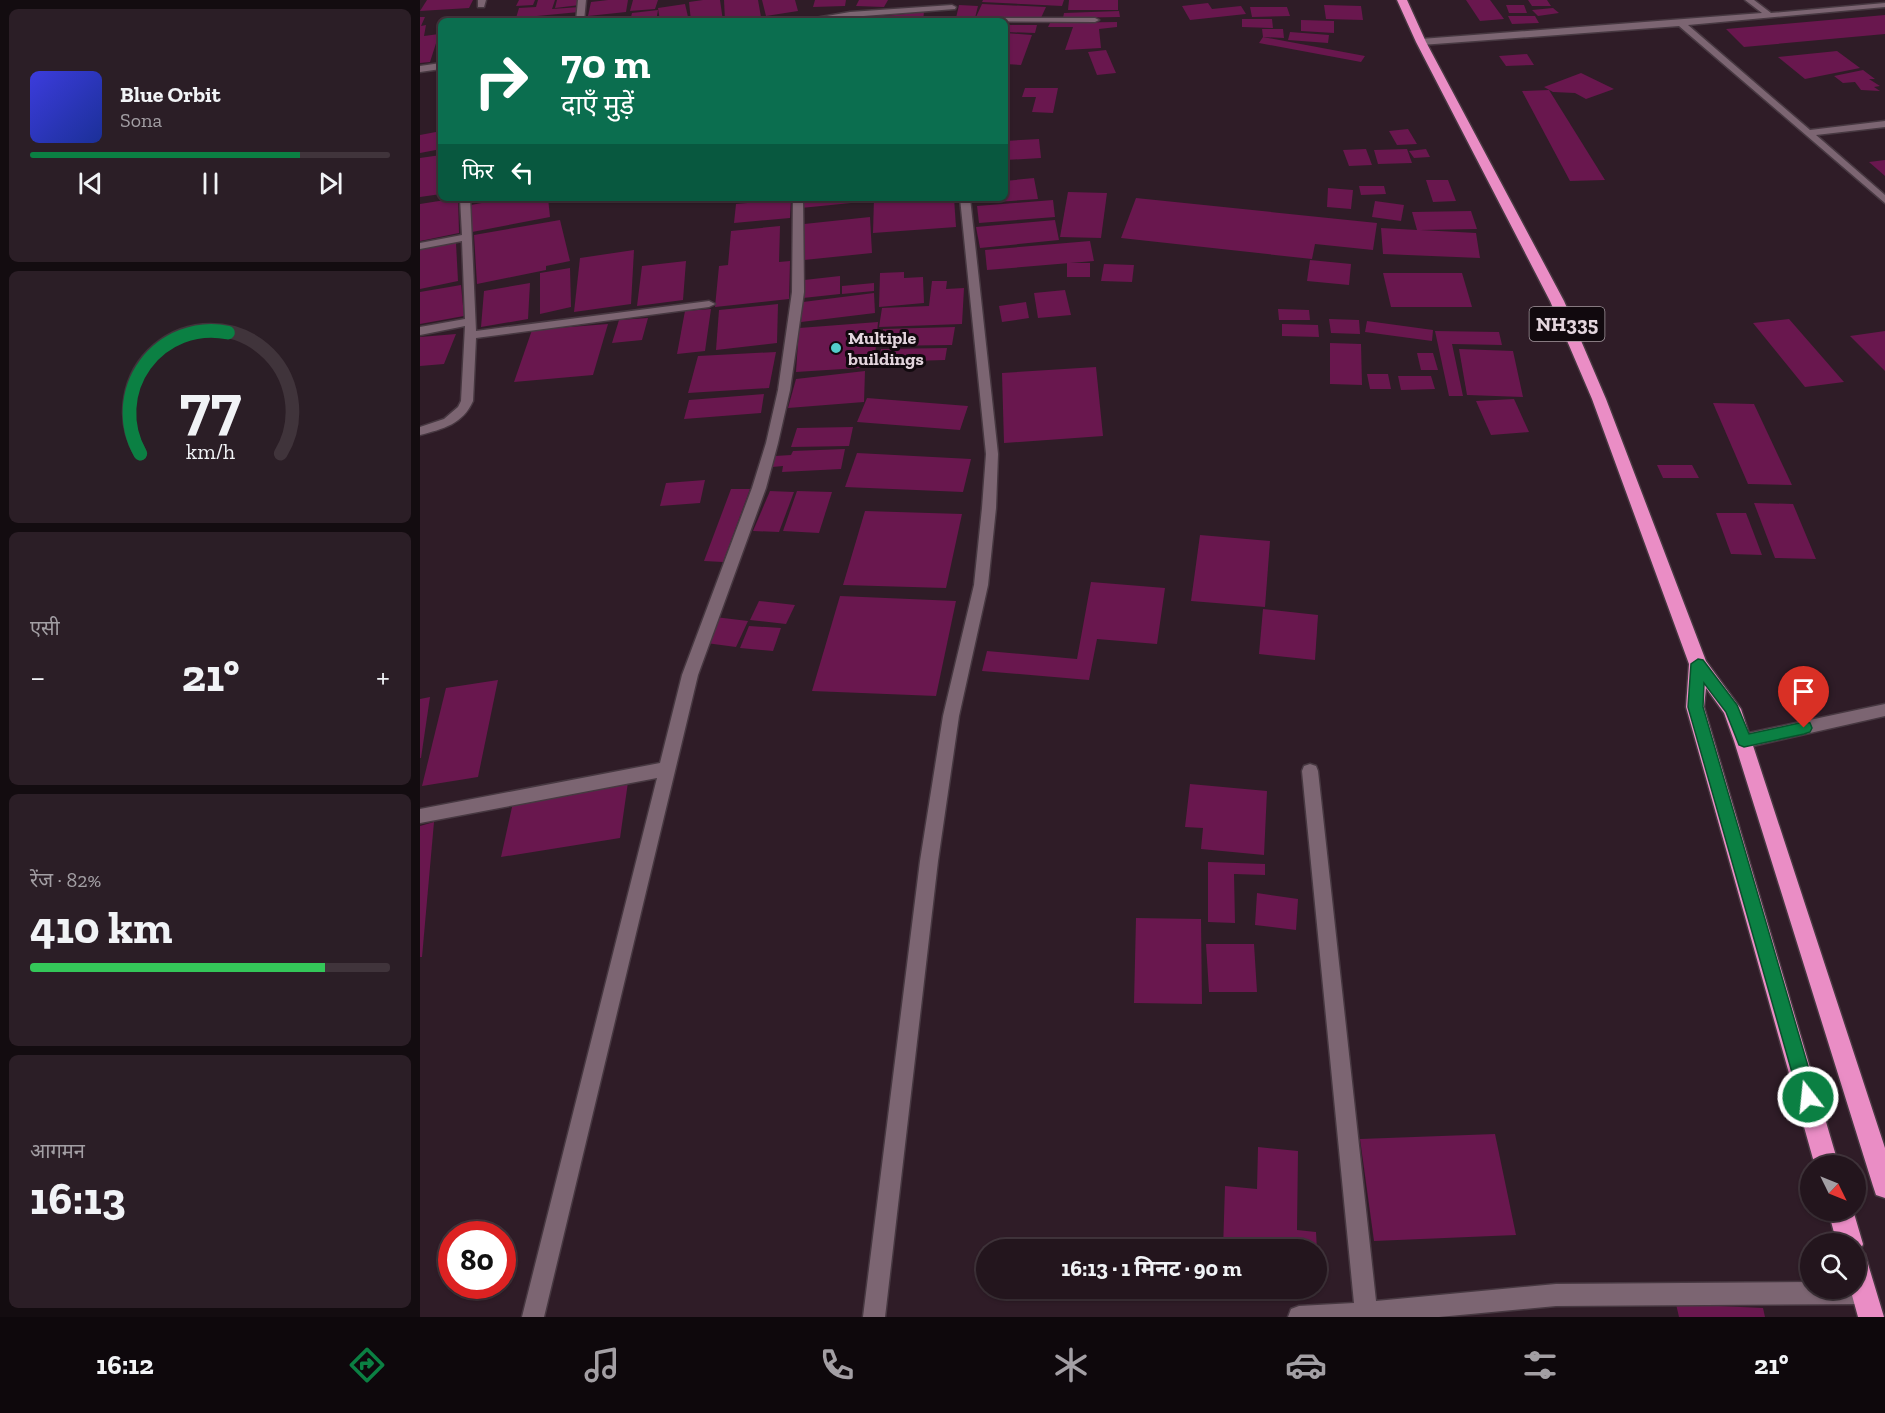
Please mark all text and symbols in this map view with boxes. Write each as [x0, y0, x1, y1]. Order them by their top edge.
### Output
text: 70 m [561, 38, 651, 89]
icon: right [462, 42, 540, 120]
text: Blue Orbit [120, 81, 220, 108]
text: दाएँ मुड़ें [561, 89, 634, 121]
text: Sona [120, 108, 162, 132]
icon: left [506, 156, 539, 189]
text: फिर [462, 158, 494, 185]
icon: previous [74, 167, 107, 200]
icon: pause [194, 167, 227, 200]
icon: next [314, 167, 347, 200]
road number: NH335 [1530, 307, 1604, 341]
place label: Multiple buildings [847, 327, 924, 370]
marker: Multiple buildings [829, 341, 843, 355]
text: 77 [179, 369, 241, 444]
text: km/h [186, 439, 234, 464]
text: एसी [30, 616, 60, 640]
text: 21° [182, 649, 240, 703]
text: − [30, 657, 45, 696]
text: + [376, 657, 390, 696]
pin [1778, 666, 1829, 728]
icon: arrive [1787, 675, 1820, 708]
text: रेंज · 82% [30, 868, 101, 892]
text: 410 km [30, 901, 172, 955]
position arrow [1776, 1065, 1840, 1129]
text: आगमन [30, 1139, 85, 1163]
north arrow [1800, 1155, 1866, 1221]
map controls [1800, 1155, 1866, 1299]
text: 16:13 [30, 1172, 126, 1226]
speed limit sign: 80 [438, 1221, 516, 1299]
button: search [1800, 1233, 1866, 1299]
text: 16:13 · 1 मिनट · 90 m [1061, 1255, 1242, 1282]
icon: directions [346, 1344, 388, 1386]
icon: music [581, 1344, 623, 1386]
icon: phone [816, 1344, 858, 1386]
icon: climate [1050, 1344, 1092, 1386]
icon: car [1285, 1344, 1327, 1386]
icon: filters [1519, 1344, 1561, 1386]
text: 16:12 [96, 1349, 154, 1381]
text: 21° [1754, 1349, 1789, 1381]

